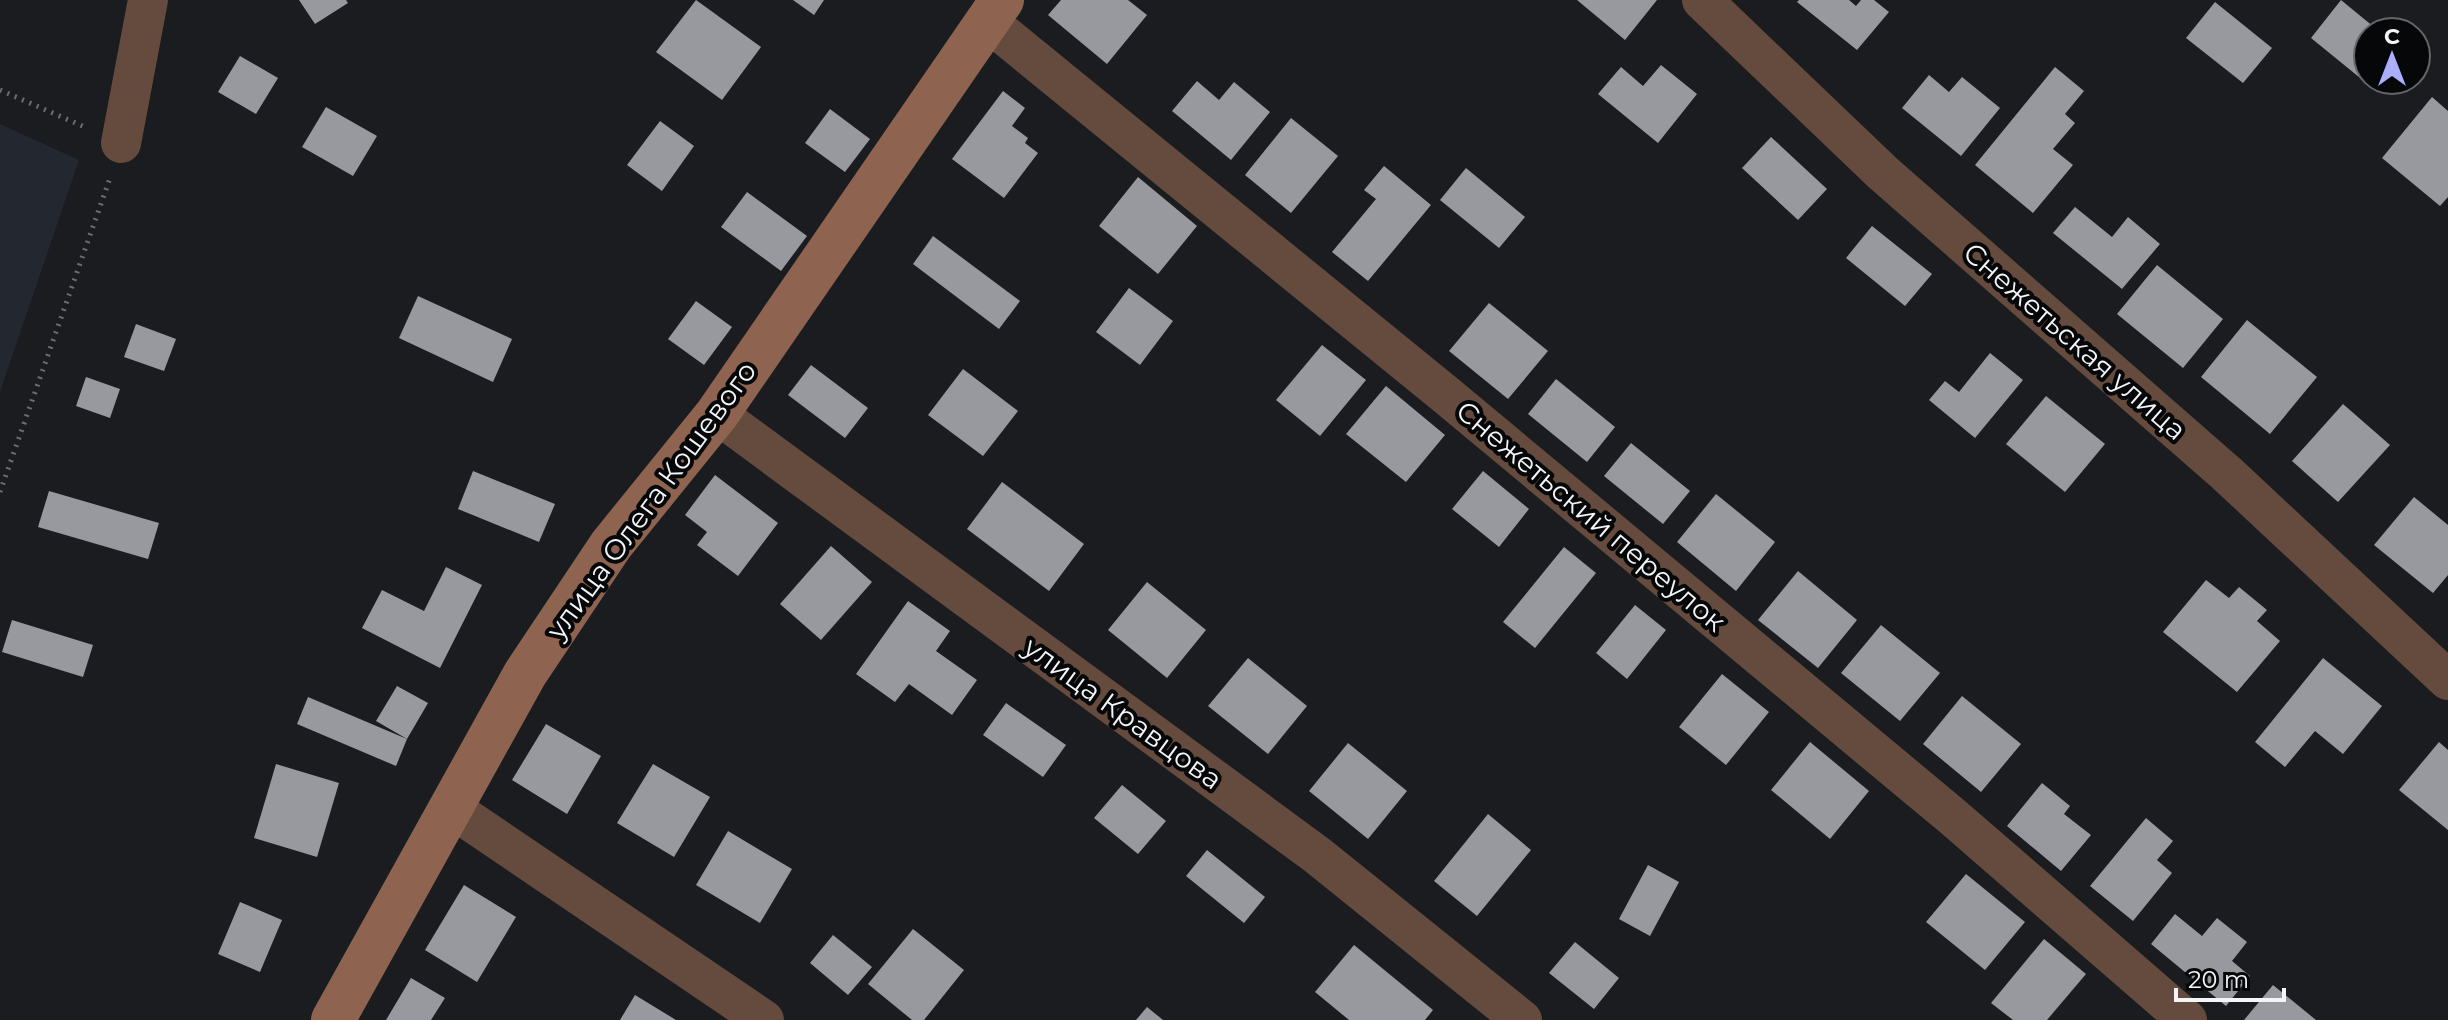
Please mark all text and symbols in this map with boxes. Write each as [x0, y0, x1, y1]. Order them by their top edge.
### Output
north arrow [2352, 16, 2432, 96]
text: С [2384, 23, 2400, 50]
street label: Снежетьская улица [1957, 235, 2193, 447]
street label: улица Олега Кошевого [538, 354, 763, 646]
street label: Снежетьский переулок [1449, 393, 1733, 639]
street label: улица Кравцова [1016, 629, 1229, 796]
scale bar [2176, 952, 2284, 1002]
text: 20 m [2188, 965, 2249, 994]

